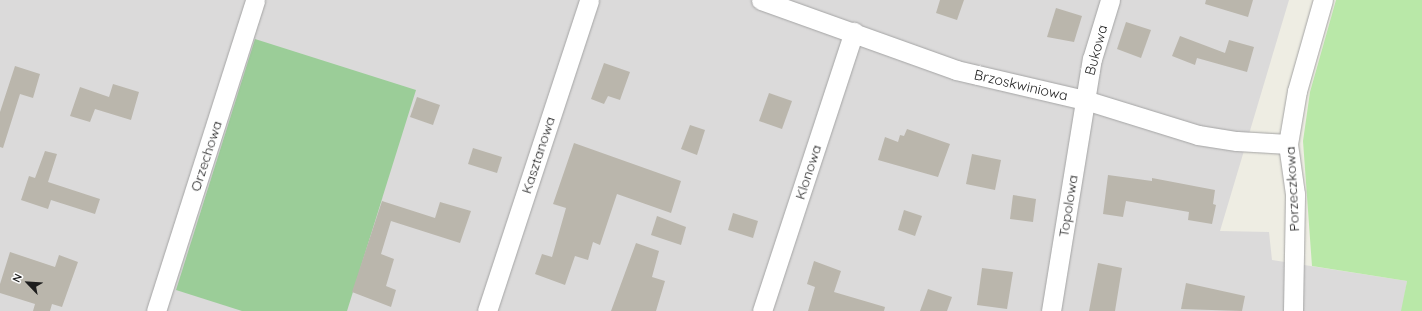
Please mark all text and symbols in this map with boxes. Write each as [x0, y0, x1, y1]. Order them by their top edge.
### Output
street label: Bukowa [1081, 23, 1111, 77]
street label: Brzoskwiniowa [972, 66, 1070, 104]
street label: Kasztanowa [518, 114, 558, 196]
street label: Orzechowa [187, 119, 225, 193]
street label: Klonowa [791, 142, 825, 202]
street label: Porzeczkowa [1281, 146, 1303, 232]
street label: Topolowa [1055, 174, 1081, 238]
north arrow [8, 263, 48, 303]
text: N [9, 271, 25, 285]

